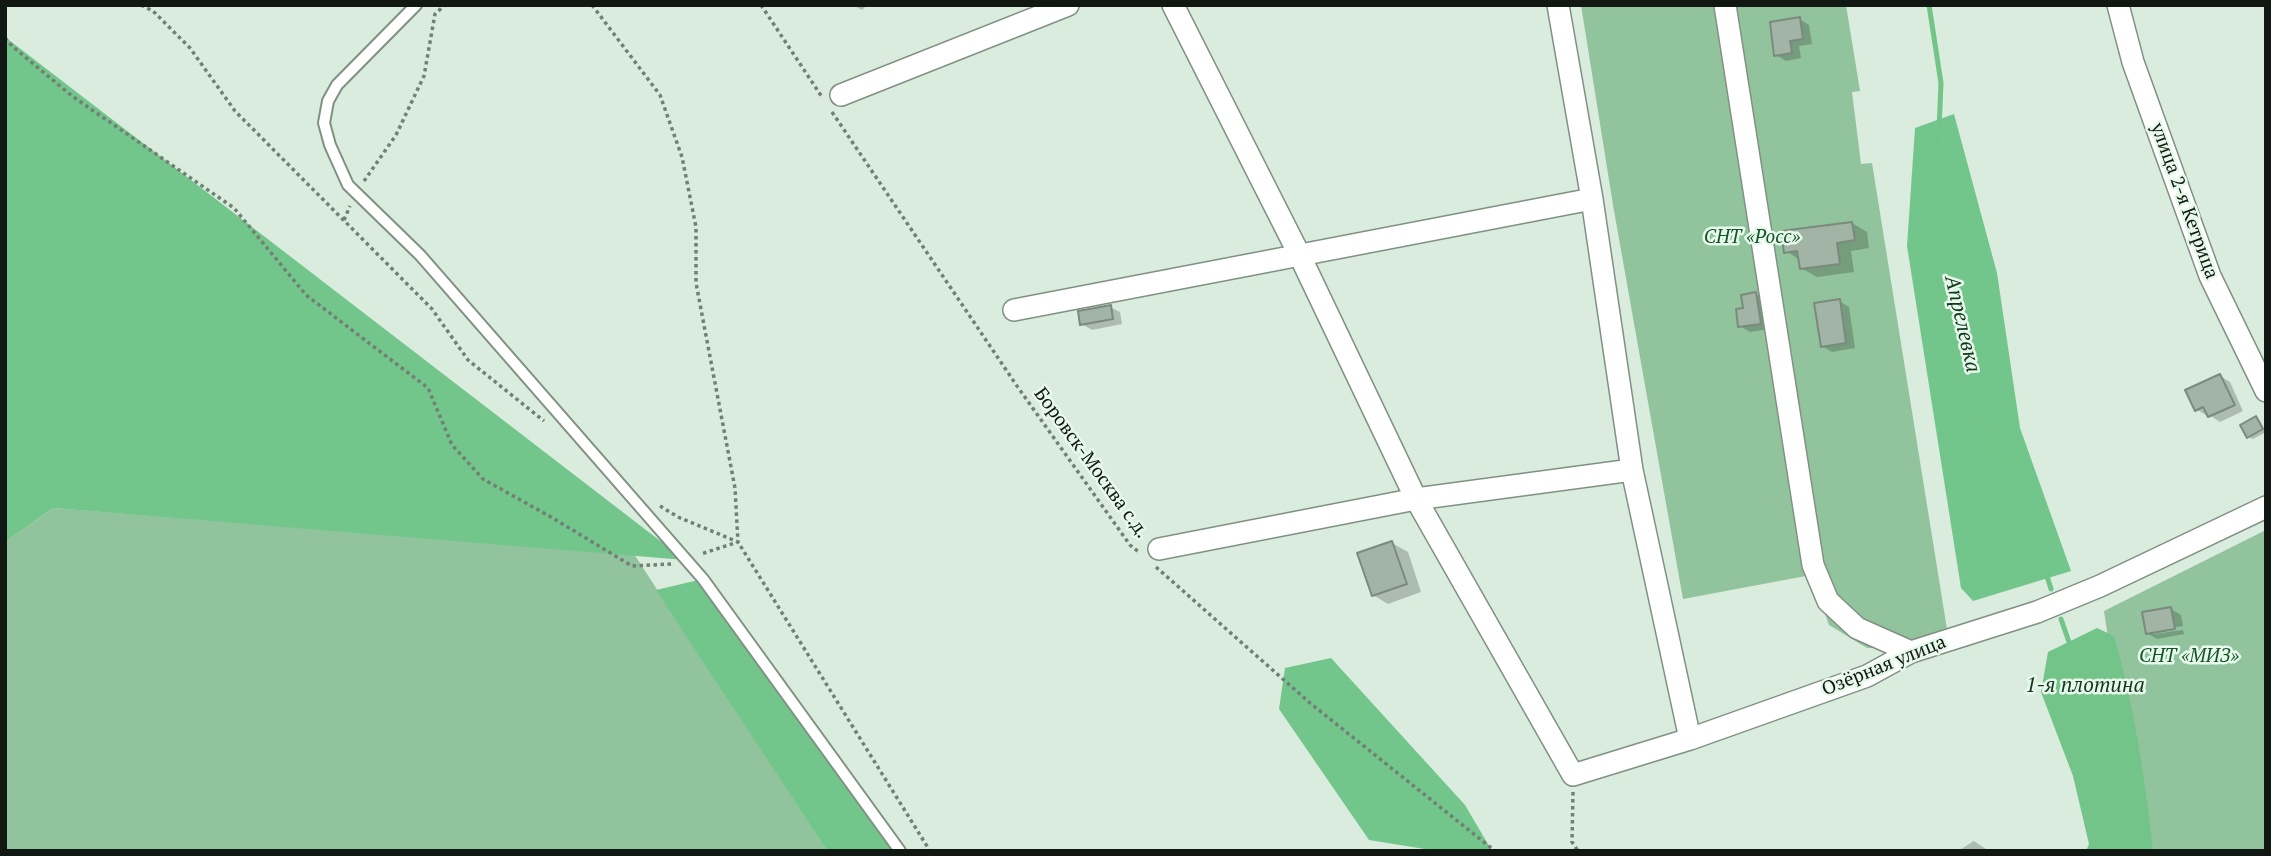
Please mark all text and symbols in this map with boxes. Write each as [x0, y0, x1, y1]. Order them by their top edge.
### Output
street label: улица 2-я Кетрица [2145, 120, 2223, 282]
park label: СНТ «Росс» [1704, 227, 1800, 249]
water label: Апрелевка [1939, 273, 1985, 375]
street label: Боровск-Москва с.д. [1029, 383, 1153, 543]
street label: Озёрная улица [1819, 631, 1949, 701]
park label: СНТ «МИЗ» [2139, 646, 2239, 668]
water label: 1-я плотина [2025, 673, 2145, 699]

